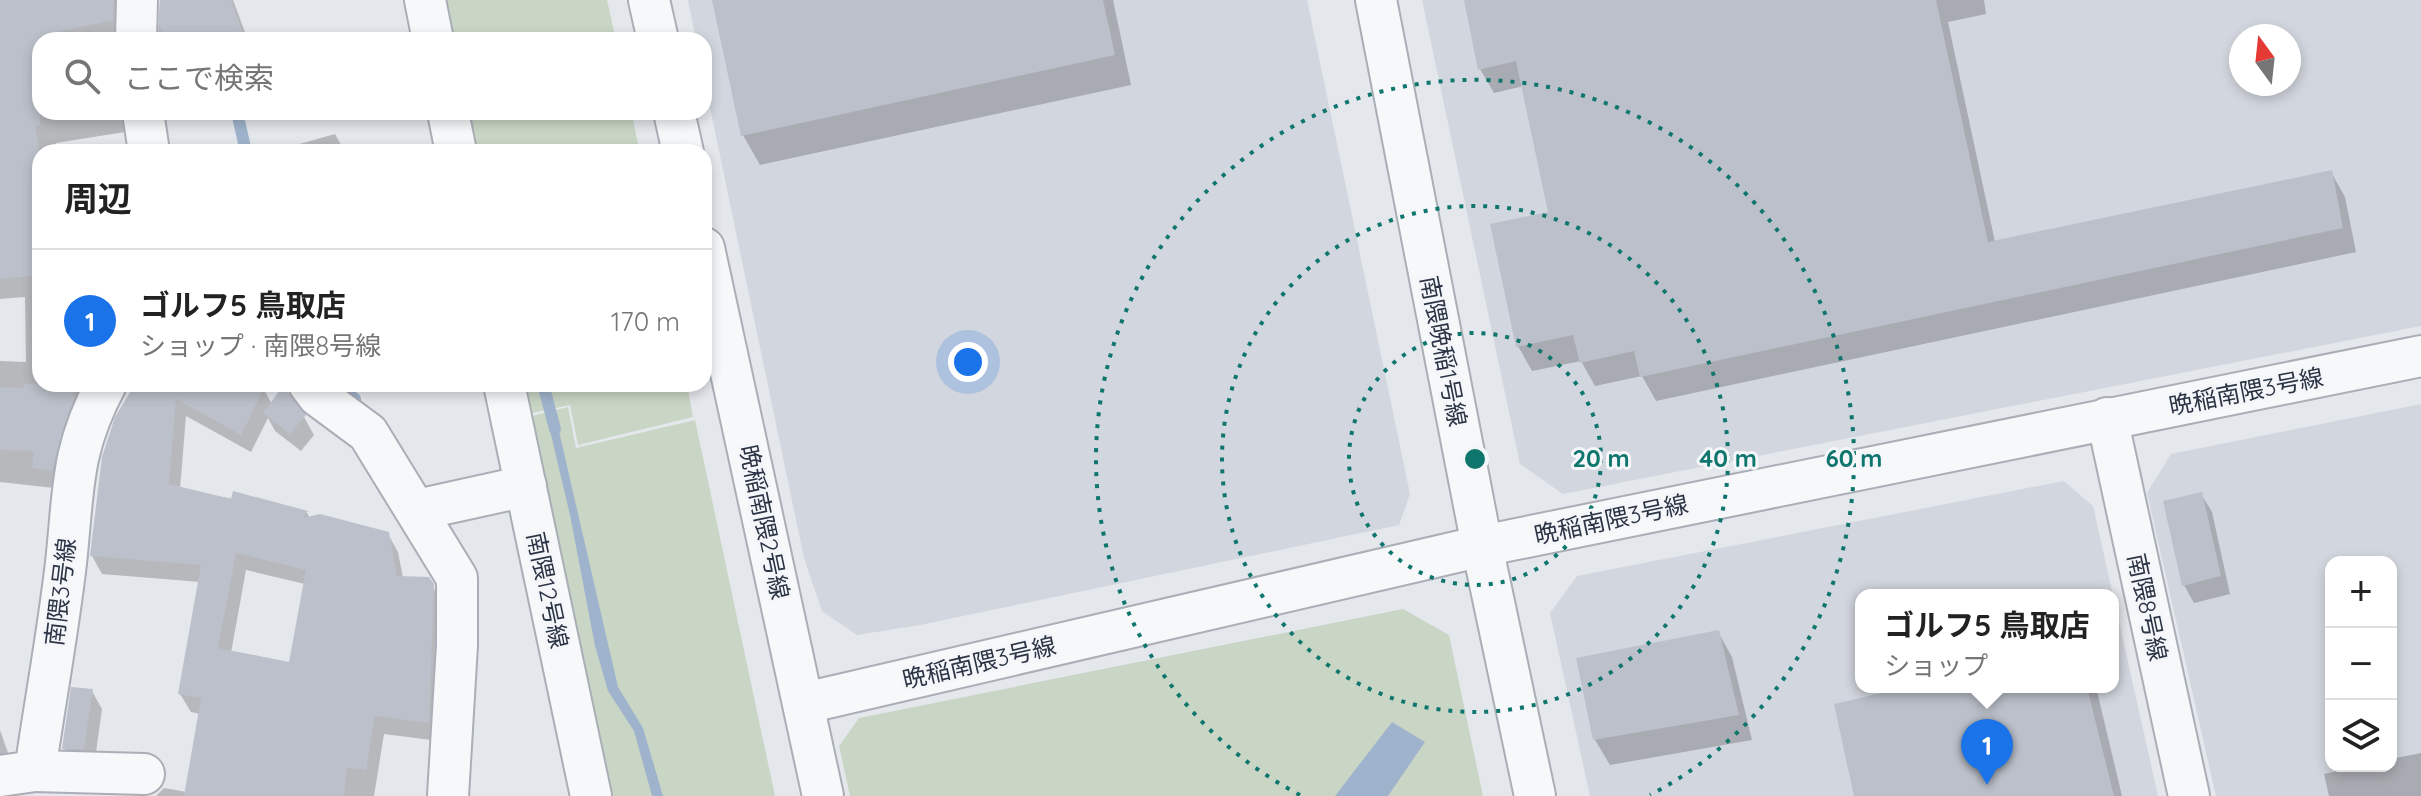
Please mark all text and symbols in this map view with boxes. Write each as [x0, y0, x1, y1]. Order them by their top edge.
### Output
north arrow [2229, 24, 2301, 96]
search box [32, 32, 712, 120]
icon: search [60, 54, 104, 98]
text: ここで検索 [124, 59, 274, 97]
text: 周辺 [64, 177, 132, 220]
street label: 南隈晩稲1号線 [1415, 273, 1473, 429]
text: ゴルフ5 鳥取店 [140, 286, 346, 324]
text: 1 [85, 305, 95, 338]
text: 170 m [611, 305, 680, 338]
text: ショップ · 南隈8号線 [140, 329, 381, 362]
your location [948, 342, 988, 382]
street label: 晩稲南隈3号線 [2166, 361, 2326, 421]
street label: 晩稲南隈2号線 [734, 442, 796, 602]
text: 20 m [1572, 443, 1630, 473]
text: 40 m [1699, 443, 1757, 473]
text: 60 m [1826, 443, 1882, 473]
centre of rings [1461, 445, 1489, 473]
street label: 晩稲南隈3号線 [1531, 488, 1691, 550]
street label: 南隈12号線 [521, 529, 575, 651]
street label: 南隈3号線 [38, 536, 82, 648]
street label: 南隈8号線 [2122, 551, 2174, 663]
map controls [2325, 556, 2397, 772]
button: + [2325, 556, 2397, 628]
popup [1855, 589, 2119, 693]
text: ゴルフ5 鳥取店 [1884, 606, 2090, 644]
button: − [2325, 628, 2397, 700]
street label: 晩稲南隈3号線 [899, 630, 1059, 694]
text: ショップ [1884, 649, 1988, 682]
button: layers [2325, 700, 2397, 772]
pin: 1 [1961, 719, 2013, 785]

